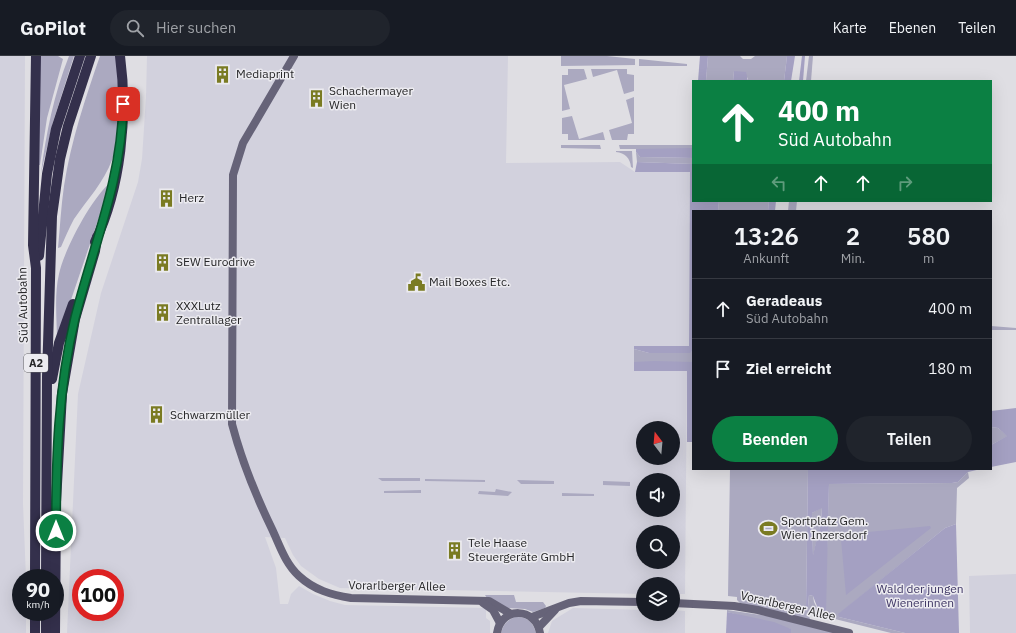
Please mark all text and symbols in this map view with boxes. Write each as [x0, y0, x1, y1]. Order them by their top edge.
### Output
search box [110, 10, 390, 46]
text: GoPilot [20, 16, 86, 40]
icon: search [124, 17, 146, 39]
text: Hier suchen [156, 18, 236, 37]
text: Karte [833, 19, 867, 37]
text: Ebenen [889, 19, 936, 37]
text: Teilen [958, 19, 996, 37]
building icon: Mediaprint [213, 64, 233, 84]
place label: Mediaprint [236, 66, 294, 81]
place label: Schachermayer Wien [329, 83, 413, 112]
pin [106, 87, 140, 121]
building icon: Schachermayer Wien [306, 88, 326, 108]
text: 400 m [778, 92, 860, 129]
icon: arrive [112, 93, 134, 115]
icon: ahead [712, 96, 764, 148]
text: Süd Autobahn [778, 128, 892, 151]
icon: left [768, 172, 790, 194]
icon: ahead [810, 172, 832, 194]
icon: ahead [852, 172, 874, 194]
icon: right [894, 172, 916, 194]
building icon: Herz [156, 188, 176, 208]
place label: Herz [179, 190, 204, 205]
text: 13:26 [734, 220, 799, 252]
text: 2 [846, 220, 860, 252]
text: 580 [907, 220, 950, 252]
text: Ankunft [743, 250, 789, 267]
text: Min. [841, 250, 865, 267]
text: m [923, 250, 934, 267]
building icon: SEW Eurodrive [153, 252, 173, 272]
place label: SEW Eurodrive [176, 254, 256, 269]
street label: Süd Autobahn [14, 267, 31, 343]
public building icon: Mail Boxes Etc. [406, 272, 426, 292]
place label: Mail Boxes Etc. [429, 274, 510, 289]
text: Geradeaus [746, 291, 822, 310]
place label: XXXLutz Zentrallager [176, 298, 242, 327]
icon: ahead [712, 298, 734, 320]
text: 400 m [928, 299, 972, 318]
building icon: XXXLutz Zentrallager [153, 303, 173, 323]
text: Süd Autobahn [746, 310, 828, 327]
road number: A2 [24, 354, 48, 372]
icon: arrive [712, 358, 734, 380]
text: Ziel erreicht [746, 359, 832, 378]
text: 180 m [928, 359, 972, 378]
building icon: Schwarzmüller [147, 405, 167, 425]
place label: Schwarzmüller [170, 407, 251, 422]
button: Beenden [712, 416, 838, 462]
button: Teilen [846, 416, 972, 462]
north arrow [636, 421, 680, 465]
map controls [636, 421, 680, 621]
button: sound [636, 473, 680, 517]
position arrow [35, 510, 77, 552]
place label: Sportplatz Gem. Wien Inzersdorf [781, 513, 868, 542]
sports icon: Sportplatz Gem. Wien Inzersdorf [758, 518, 778, 538]
button: search [636, 525, 680, 569]
place label: Tele Haase Steuergeräte GmbH [468, 535, 575, 564]
building icon: Tele Haase Steuergeräte GmbH [445, 540, 465, 560]
speed limit sign: 100 [72, 569, 124, 621]
text: 90 [26, 576, 50, 603]
street label: Vorarlberger Allee [348, 577, 446, 594]
button: layers [636, 577, 680, 621]
park label: Wald der jungen Wienerinnen [876, 581, 964, 610]
street label: Vorarlberger Allee [739, 587, 838, 624]
text: km/h [26, 598, 50, 611]

